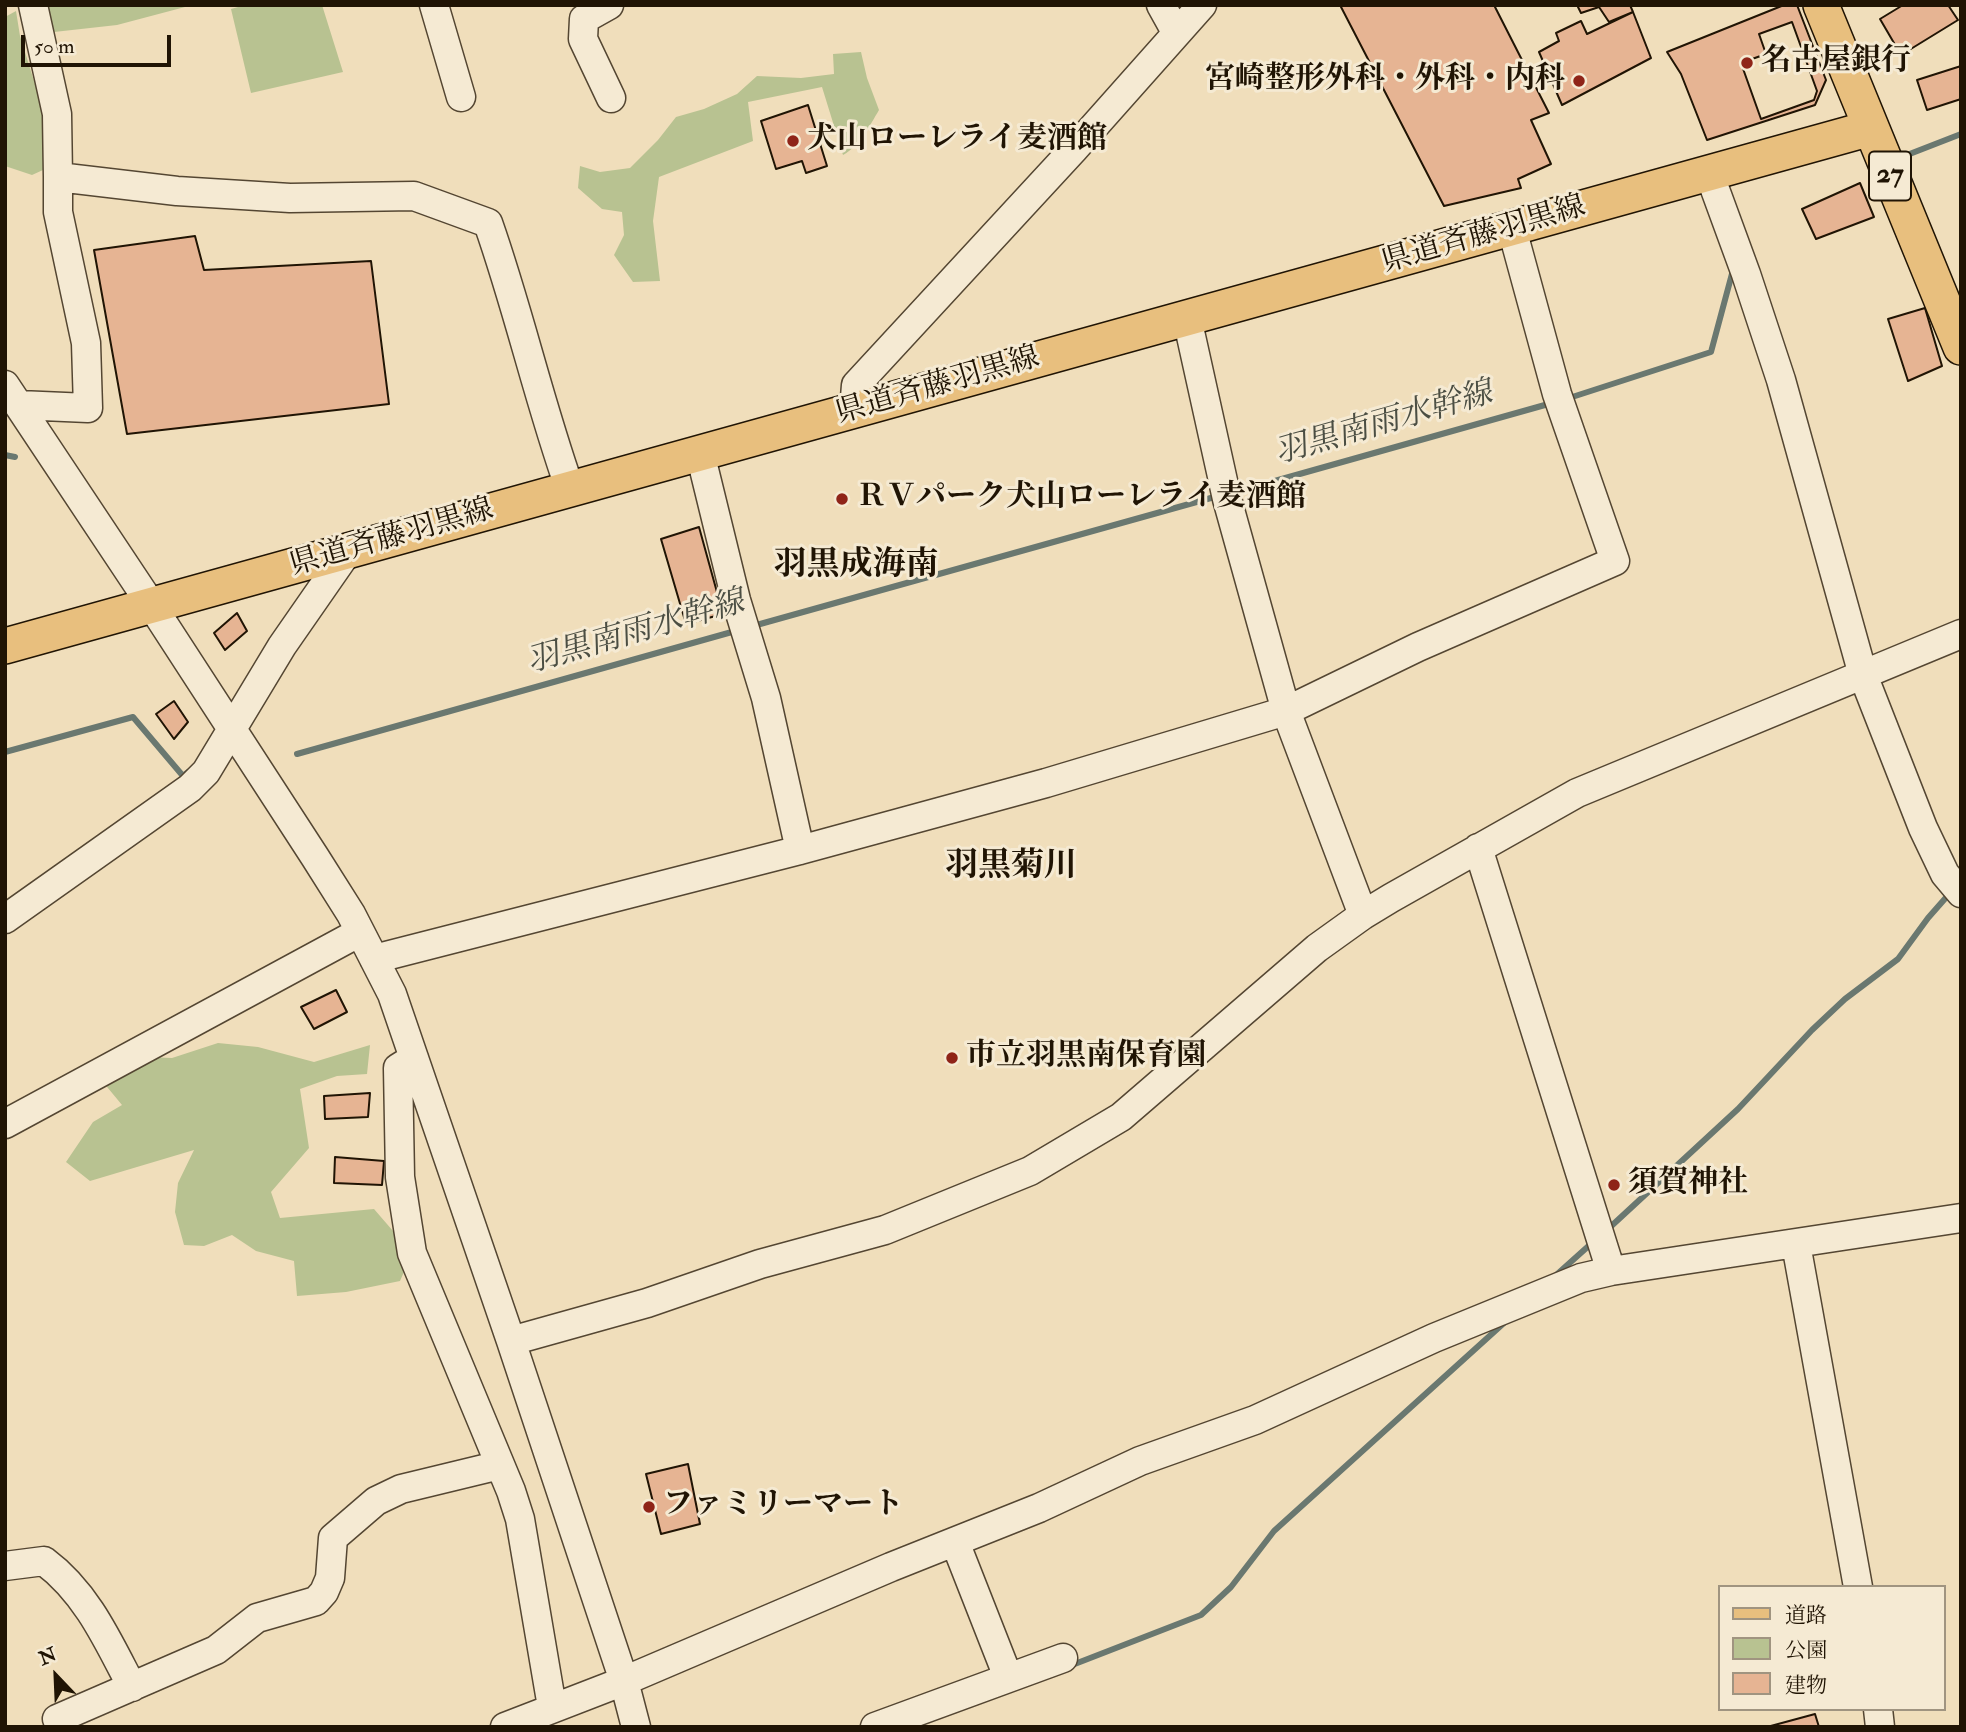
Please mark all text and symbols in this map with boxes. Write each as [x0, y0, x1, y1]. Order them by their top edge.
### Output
scale bar [24, 21, 175, 65]
text: 50 m [34, 33, 75, 60]
place label: 名古屋銀行 [1761, 45, 1911, 81]
marker: 名古屋銀行 [1739, 55, 1755, 71]
place label: 宮崎整形外科・外科・内科 [1205, 63, 1565, 99]
marker: 宮崎整形外科・外科・内科 [1571, 73, 1587, 89]
place label: 犬山ローレライ麦酒館 [807, 123, 1107, 159]
marker: 犬山ローレライ麦酒館 [785, 133, 801, 149]
road number: 27 [1869, 152, 1911, 200]
street label: 県道斉藤羽黒線 [1378, 190, 1590, 282]
street label: 県道斉藤羽黒線 [832, 341, 1044, 433]
water label: 羽黒南雨水幹線 [1271, 376, 1497, 474]
place label: ＲＶパーク犬山ローレライ麦酒館 [856, 481, 1306, 517]
marker: ＲＶパーク犬山ローレライ麦酒館 [834, 491, 850, 507]
street label: 県道斉藤羽黒線 [286, 493, 498, 585]
district label: 羽黒成海南 [774, 547, 938, 587]
water label: 羽黒南雨水幹線 [523, 585, 749, 683]
district label: 羽黒菊川 [945, 848, 1077, 888]
place label: 市立羽黒南保育園 [966, 1040, 1206, 1076]
marker: 市立羽黒南保育園 [944, 1050, 960, 1066]
place label: 須賀神社 [1628, 1167, 1748, 1203]
marker: 須賀神社 [1606, 1177, 1622, 1193]
place label: ファミリーマート [663, 1489, 903, 1525]
marker: ファミリーマート [641, 1499, 657, 1515]
legend [1717, 1585, 1945, 1711]
text: 道路 [1785, 1602, 1827, 1629]
text: 公園 [1785, 1637, 1827, 1664]
north arrow [21, 1641, 91, 1711]
text: N [35, 1642, 60, 1671]
text: 建物 [1785, 1672, 1827, 1699]

